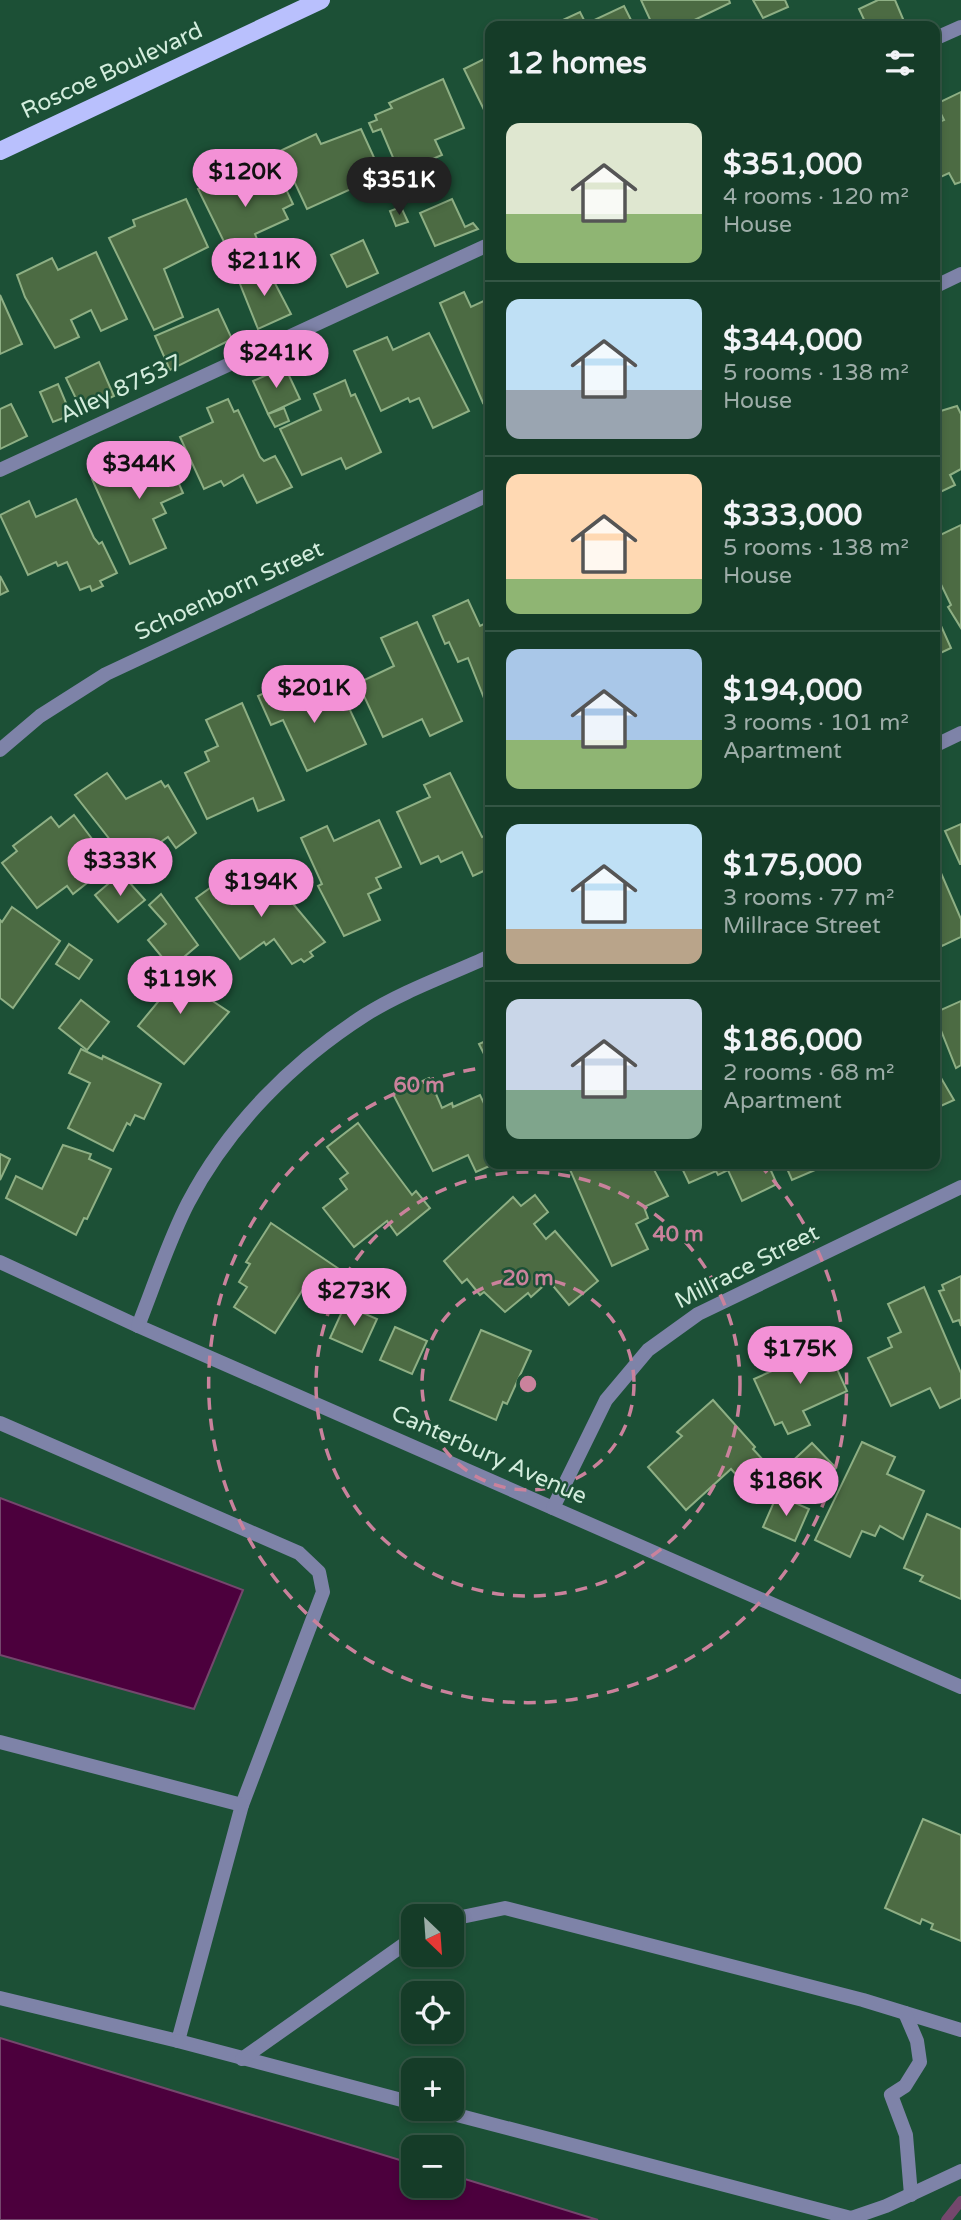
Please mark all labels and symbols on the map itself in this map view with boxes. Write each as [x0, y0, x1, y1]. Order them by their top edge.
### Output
street label: Roscoe Boulevard [17, 17, 207, 125]
pin: $120K [196, 150, 294, 209]
pin: $351K [350, 158, 448, 217]
pin: $211K [215, 238, 313, 298]
pin: $241K [227, 330, 325, 390]
street label: Alley 87537 [55, 348, 187, 430]
pin: $344K [90, 442, 188, 501]
street label: Schoenborn Street [130, 535, 328, 647]
pin: $201K [265, 666, 363, 725]
pin: $333K [71, 838, 169, 898]
pin: $194K [212, 860, 310, 919]
pin: $119K [131, 956, 229, 1016]
text: 60 m [393, 1073, 445, 1098]
street label: Millrace Street [670, 1219, 824, 1315]
text: 40 m [652, 1222, 704, 1247]
text: 20 m [502, 1266, 554, 1291]
pin: $273K [305, 1268, 403, 1328]
pin: $175K [751, 1326, 849, 1386]
centre of rings [516, 1372, 540, 1396]
street label: Canterbury Avenue [387, 1399, 591, 1511]
pin: $186K [737, 1458, 835, 1518]
north arrow [401, 1904, 464, 1967]

